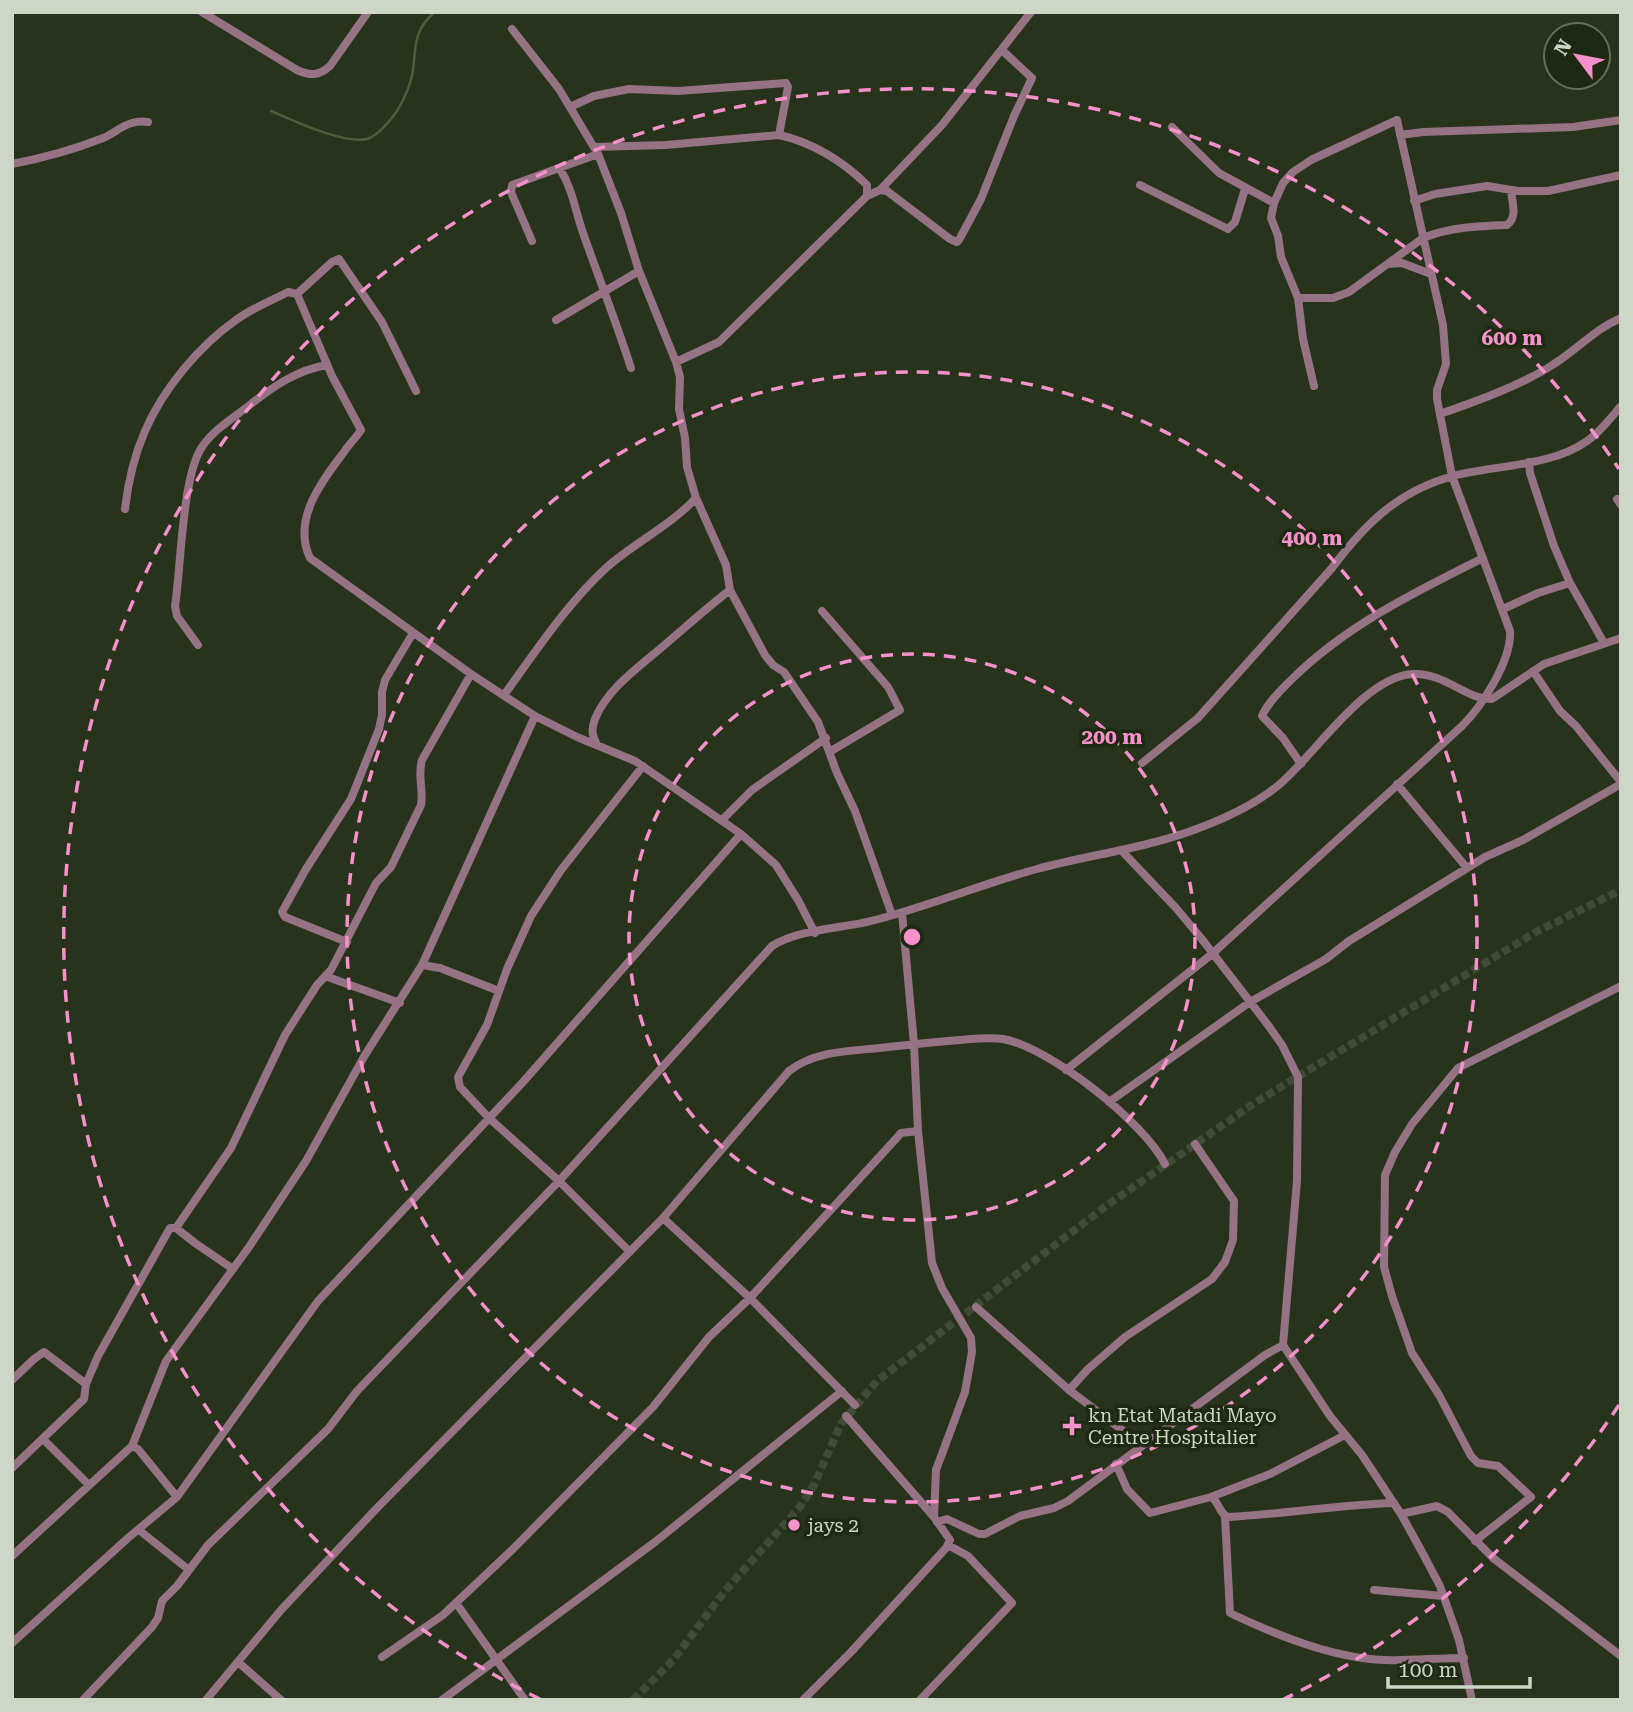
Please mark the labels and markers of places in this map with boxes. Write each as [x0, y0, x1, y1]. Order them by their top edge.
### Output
centre of rings [900, 925, 924, 949]
place label: kn Etat Matadi Mayo Centre Hospitalier [1088, 1404, 1277, 1449]
marker: kn Etat Matadi Mayo Centre Hospitalier [1062, 1416, 1082, 1436]
place label: jays 2 [806, 1514, 859, 1537]
marker: jays 2 [786, 1517, 802, 1533]

